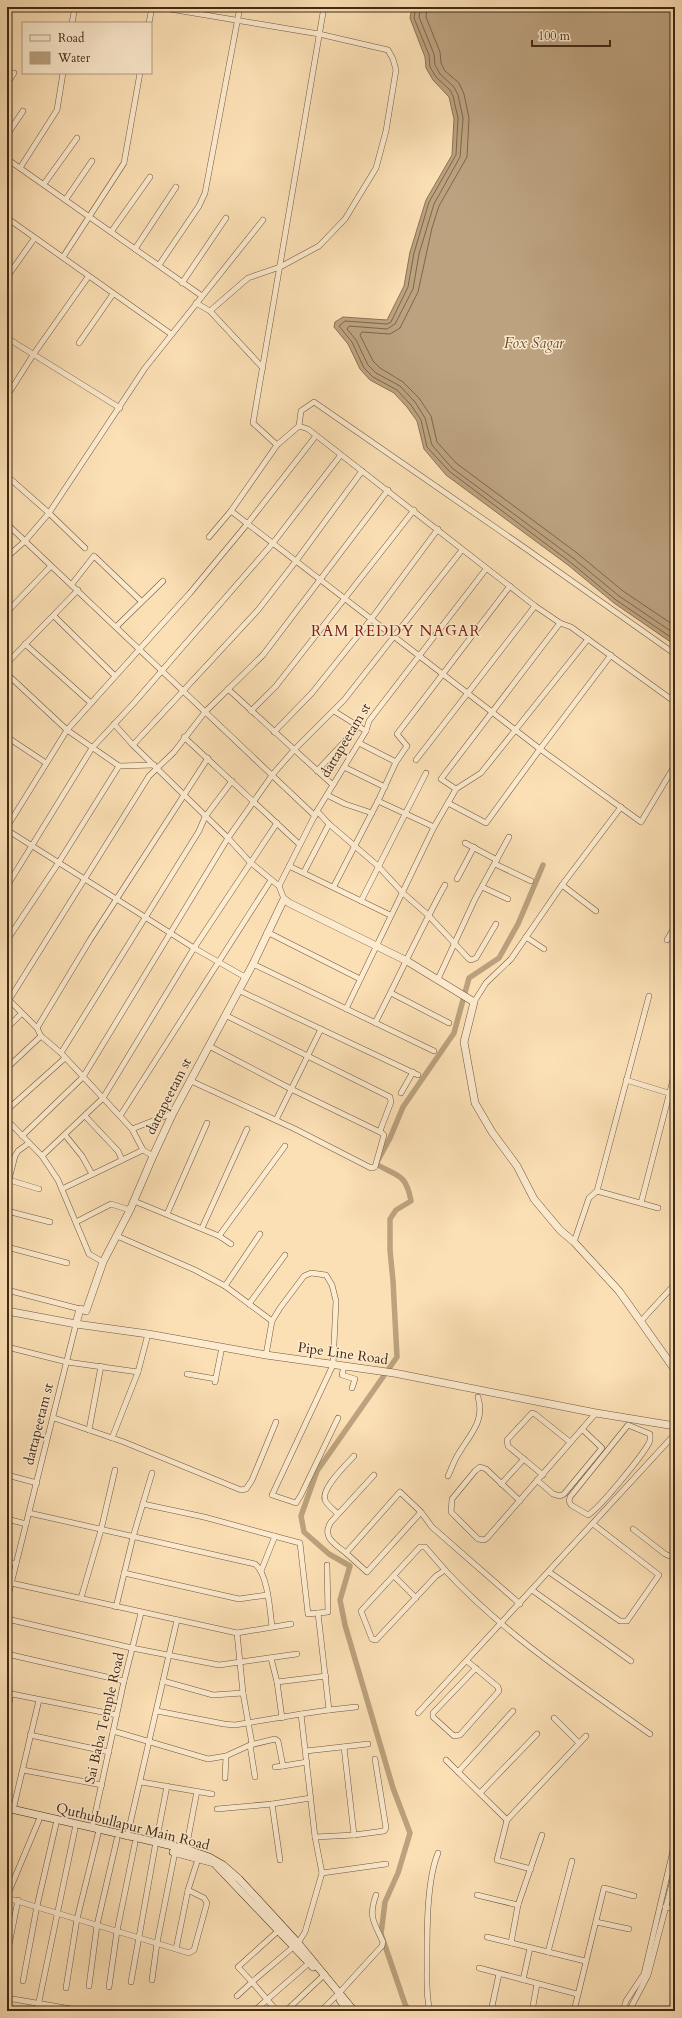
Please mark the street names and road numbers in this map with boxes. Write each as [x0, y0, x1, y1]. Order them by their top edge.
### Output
street label: dattapeetam st [316, 699, 375, 781]
street label: dattapeetam st [141, 1054, 196, 1138]
street label: Pipe Line Road [297, 1338, 390, 1369]
street label: dattapeetam st [19, 1381, 58, 1467]
street label: Sai Baba Temple Road [80, 1650, 129, 1786]
street label: Quthubullapur Main Road [54, 1798, 212, 1855]

